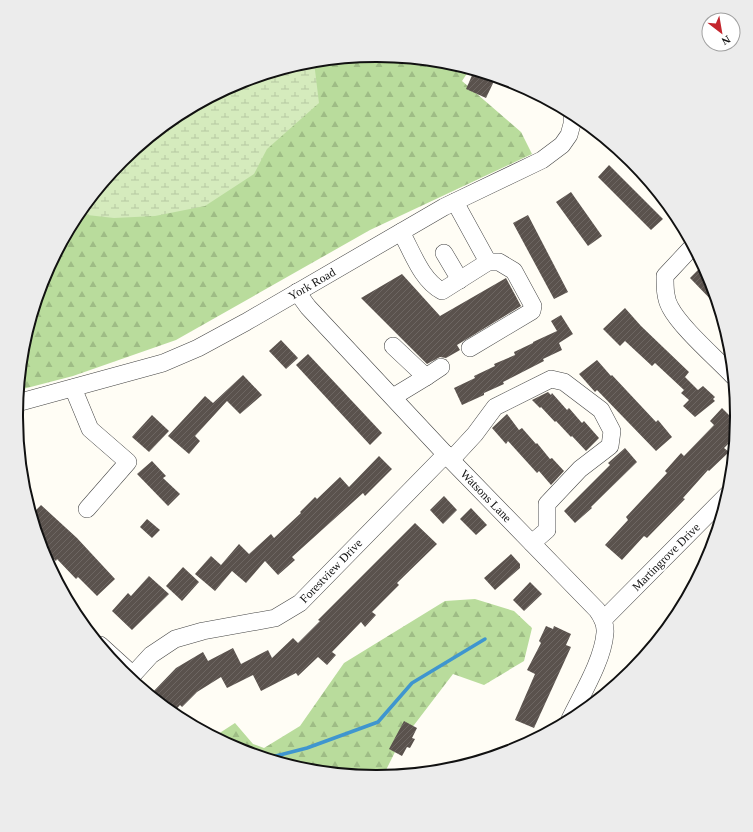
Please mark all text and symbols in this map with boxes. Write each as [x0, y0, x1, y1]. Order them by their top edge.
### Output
north arrow [701, 12, 741, 52]
text: N [720, 33, 733, 48]
street label: York Road [286, 265, 338, 303]
street label: Watsons Lane [458, 467, 514, 525]
street label: Martingrove Drive [629, 520, 703, 594]
street label: Forestview Drive [297, 536, 365, 606]

